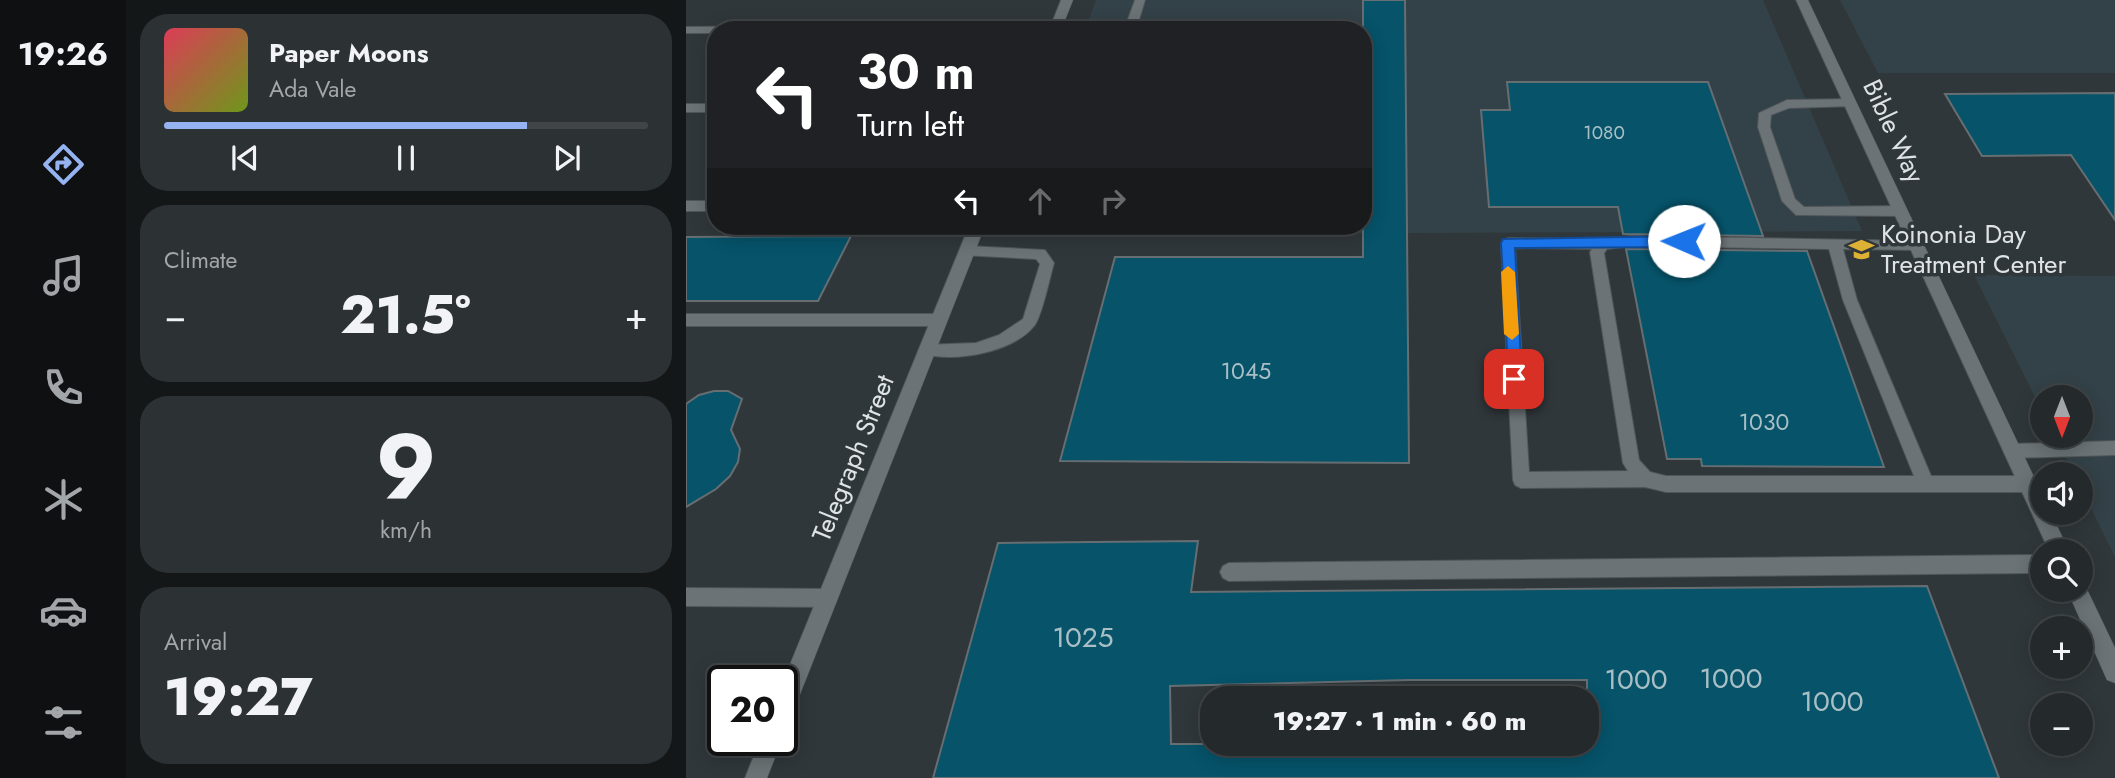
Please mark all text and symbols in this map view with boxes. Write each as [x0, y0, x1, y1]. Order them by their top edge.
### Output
text: 19:26 [18, 31, 108, 77]
text: Paper Moons [269, 34, 429, 72]
text: 30 m [857, 37, 975, 107]
icon: left [742, 49, 833, 140]
text: Ada Vale [269, 72, 356, 106]
street label: Bible Way [1853, 73, 1935, 189]
text: Turn left [857, 102, 964, 148]
house number: 1080 [1583, 119, 1625, 146]
icon: previous [226, 139, 264, 177]
icon: pause [387, 139, 425, 177]
icon: next [548, 139, 586, 177]
icon: directions [39, 140, 88, 189]
icon: left [948, 182, 986, 220]
icon: ahead [1021, 182, 1059, 220]
icon: right [1094, 182, 1132, 220]
position arrow [1647, 204, 1721, 278]
place label: Koinonia Day Treatment Center [1881, 215, 2067, 283]
school or university icon: Koinonia Day Treatment Center [1847, 235, 1875, 263]
text: Climate [164, 243, 237, 277]
icon: music [39, 251, 88, 300]
text: 21.5° [340, 277, 471, 353]
text: − [164, 288, 186, 343]
text: + [625, 288, 648, 343]
pin [1484, 349, 1544, 409]
house number: 1045 [1221, 354, 1271, 388]
icon: arrive [1495, 360, 1533, 398]
icon: phone [39, 363, 88, 412]
street label: Telegraph Street [802, 368, 904, 547]
north arrow [2030, 385, 2093, 448]
map controls [2030, 385, 2093, 756]
text: 9 [376, 402, 436, 533]
house number: 1030 [1739, 405, 1789, 439]
button: sound [2030, 462, 2093, 525]
icon: climate [39, 475, 88, 524]
text: km/h [380, 513, 432, 547]
button: search [2030, 539, 2093, 602]
icon: car [39, 586, 88, 635]
button: + [2030, 616, 2093, 679]
house number: 1025 [1052, 617, 1114, 658]
text: Arrival [164, 625, 227, 659]
house number: 1000 [1699, 658, 1763, 699]
text: 19:27 [164, 659, 313, 735]
house number: 1000 [1604, 659, 1668, 700]
speed limit sign: 20 [707, 665, 798, 756]
house number: 1000 [1800, 681, 1864, 722]
button: − [2030, 693, 2093, 756]
icon: filters [39, 698, 88, 747]
text: 19:27 · 1 min · 60 m [1273, 702, 1526, 740]

